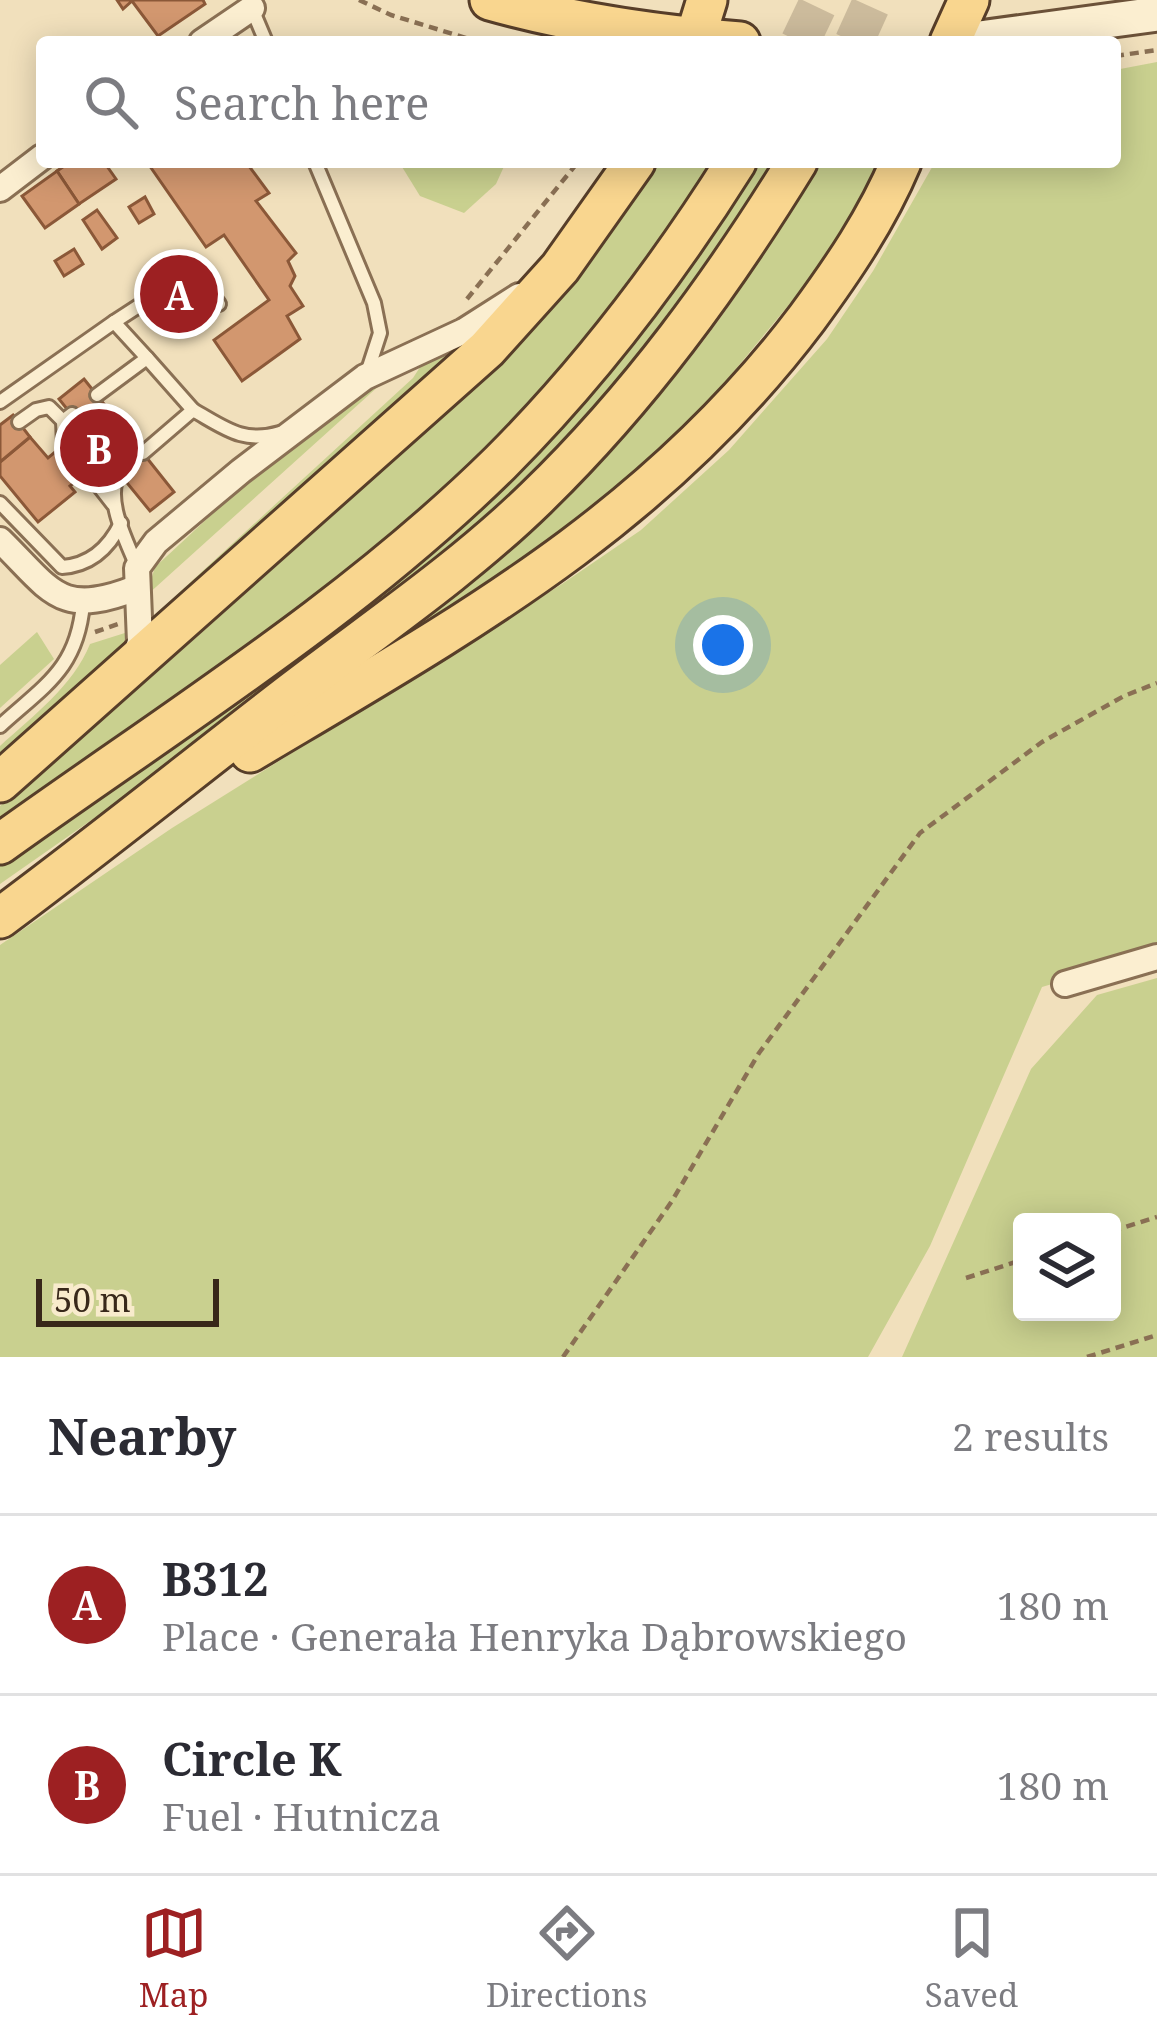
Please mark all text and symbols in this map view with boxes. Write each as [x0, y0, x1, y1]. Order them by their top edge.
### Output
search box [36, 36, 1121, 168]
icon: search [78, 69, 144, 135]
text: Search here [174, 72, 429, 133]
pin: A [140, 249, 218, 339]
pin: B [60, 403, 138, 493]
your location [693, 615, 753, 675]
map controls [1013, 1213, 1121, 1321]
button: layers [1013, 1213, 1121, 1321]
scale bar [36, 1273, 219, 1326]
text: 50 m [54, 1277, 131, 1322]
text: Nearby [48, 1400, 236, 1470]
text: 2 results [952, 1409, 1109, 1462]
text: B312 [162, 1548, 269, 1609]
text: A [72, 1578, 102, 1631]
text: 180 m [997, 1578, 1109, 1631]
text: Place · Generała Henryka Dąbrowskiego [162, 1609, 907, 1662]
text: Circle K [162, 1728, 342, 1789]
text: B [74, 1758, 100, 1811]
text: 180 m [997, 1758, 1109, 1811]
text: Fuel · Hutnicza [162, 1789, 441, 1842]
tab: Map [139, 1900, 209, 2017]
tab: Directions [486, 1900, 647, 2017]
tab: Saved [925, 1900, 1018, 2017]

